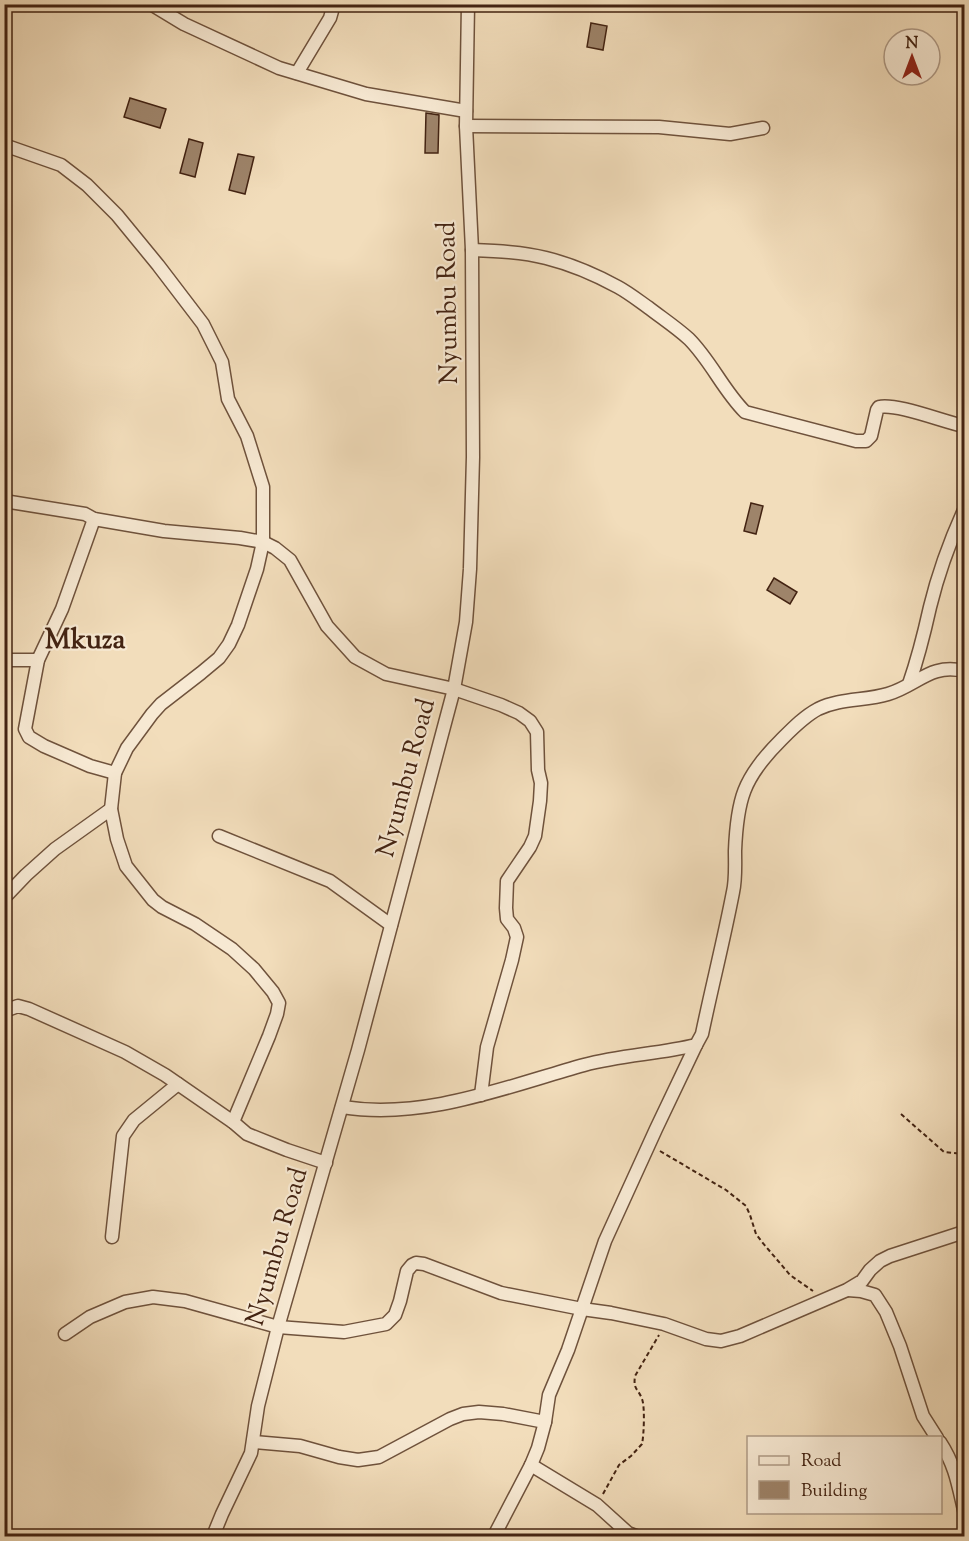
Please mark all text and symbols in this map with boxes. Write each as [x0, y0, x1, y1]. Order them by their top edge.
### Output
north arrow [882, 27, 942, 87]
text: N [906, 33, 919, 56]
street label: Nyumbu Road [429, 221, 469, 385]
district label: Mkuza [45, 621, 125, 661]
street label: Nyumbu Road [368, 694, 446, 861]
street label: Nyumbu Road [238, 1163, 318, 1330]
legend [747, 1436, 942, 1514]
text: Road [801, 1449, 841, 1475]
text: Building [801, 1479, 867, 1505]

